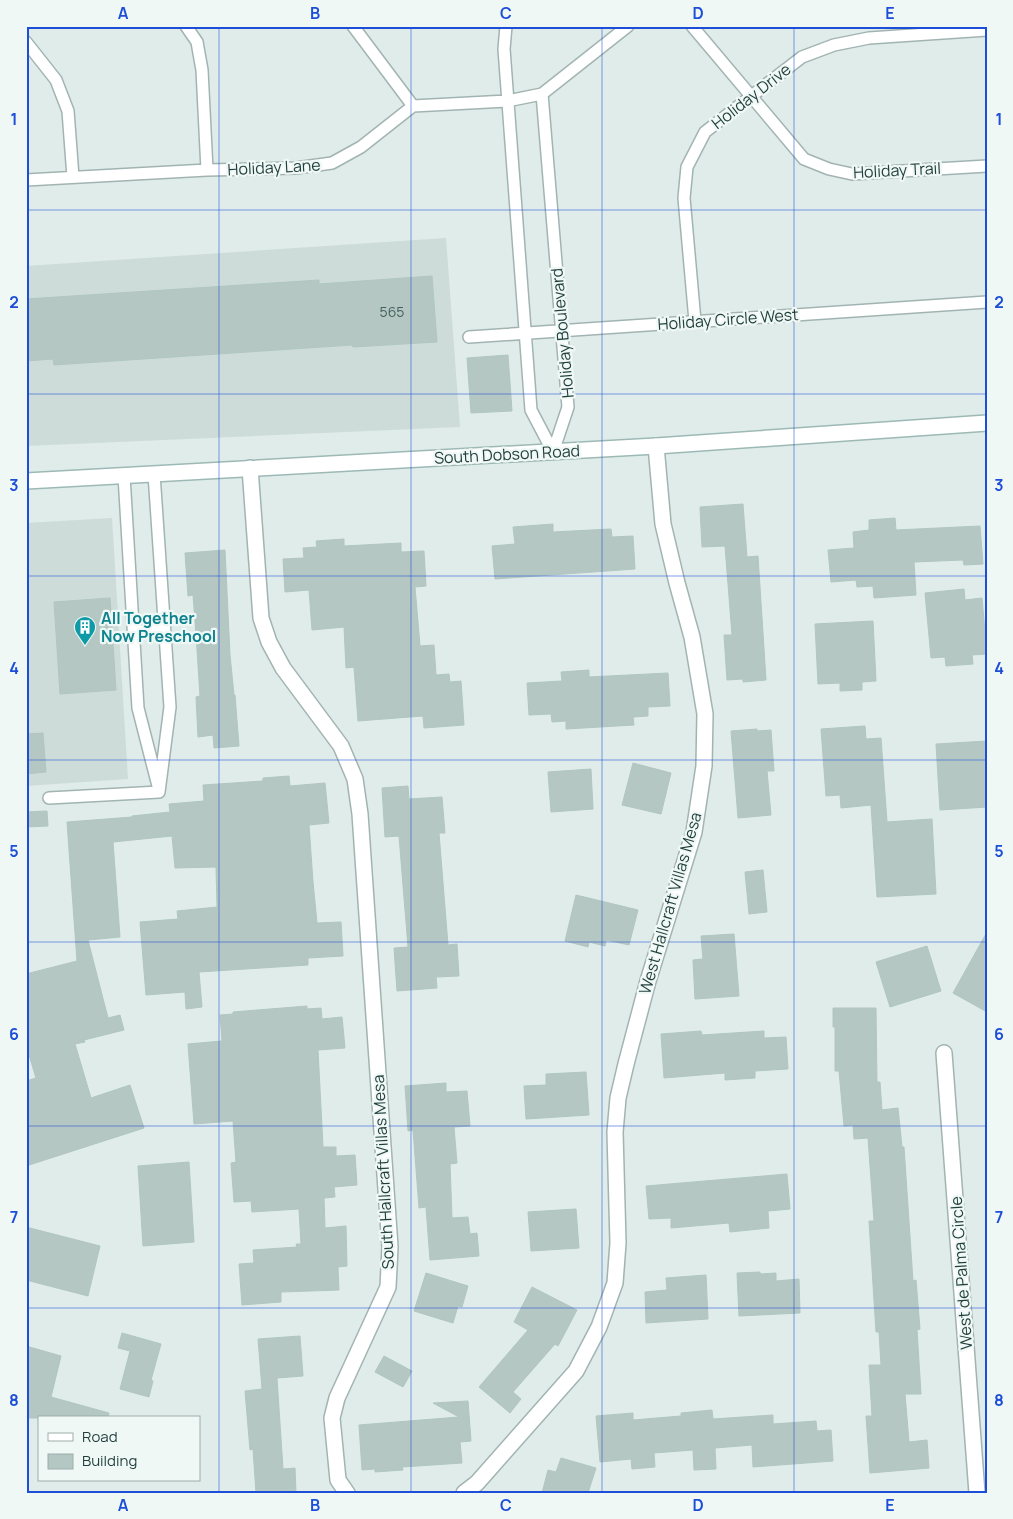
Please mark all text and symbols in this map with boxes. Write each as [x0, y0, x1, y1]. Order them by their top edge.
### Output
text: A [118, 2, 129, 24]
text: B [310, 2, 320, 24]
text: C [500, 2, 512, 24]
text: D [692, 2, 704, 24]
text: E [885, 2, 895, 24]
street label: Holiday Drive [707, 58, 795, 134]
text: 1 [10, 108, 18, 130]
text: 1 [995, 108, 1003, 130]
street label: Holiday Lane [227, 154, 321, 180]
street label: Holiday Trail [853, 157, 941, 183]
street label: Holiday Boulevard [545, 267, 579, 399]
text: 2 [9, 291, 19, 313]
text: 2 [994, 291, 1004, 313]
house number: 565 [380, 302, 404, 321]
street label: Holiday Circle West [657, 303, 799, 335]
street label: South Dobson Road [434, 439, 580, 469]
text: 3 [9, 474, 19, 496]
text: 3 [994, 474, 1004, 496]
place label: All Together Now Preschool [101, 607, 216, 647]
building icon: All Together Now Preschool [73, 615, 97, 646]
text: 4 [9, 657, 19, 679]
text: 4 [994, 657, 1004, 679]
street label: West Hallcraft Villas Mesa [633, 809, 707, 997]
text: 5 [9, 840, 19, 862]
text: 5 [994, 840, 1004, 862]
text: 6 [9, 1023, 19, 1045]
text: 6 [994, 1023, 1004, 1045]
street label: South Hallcraft Villas Mesa [367, 1074, 399, 1270]
street label: West de Palma Circle [945, 1196, 977, 1350]
text: 7 [10, 1206, 18, 1228]
text: 7 [995, 1206, 1003, 1228]
text: 8 [9, 1389, 19, 1411]
text: 8 [994, 1389, 1004, 1411]
legend [38, 1416, 200, 1482]
text: Road [82, 1426, 118, 1447]
text: Building [82, 1450, 137, 1471]
text: A [118, 1494, 129, 1516]
text: B [310, 1494, 320, 1516]
text: C [500, 1494, 512, 1516]
text: D [692, 1494, 704, 1516]
text: E [885, 1494, 895, 1516]

